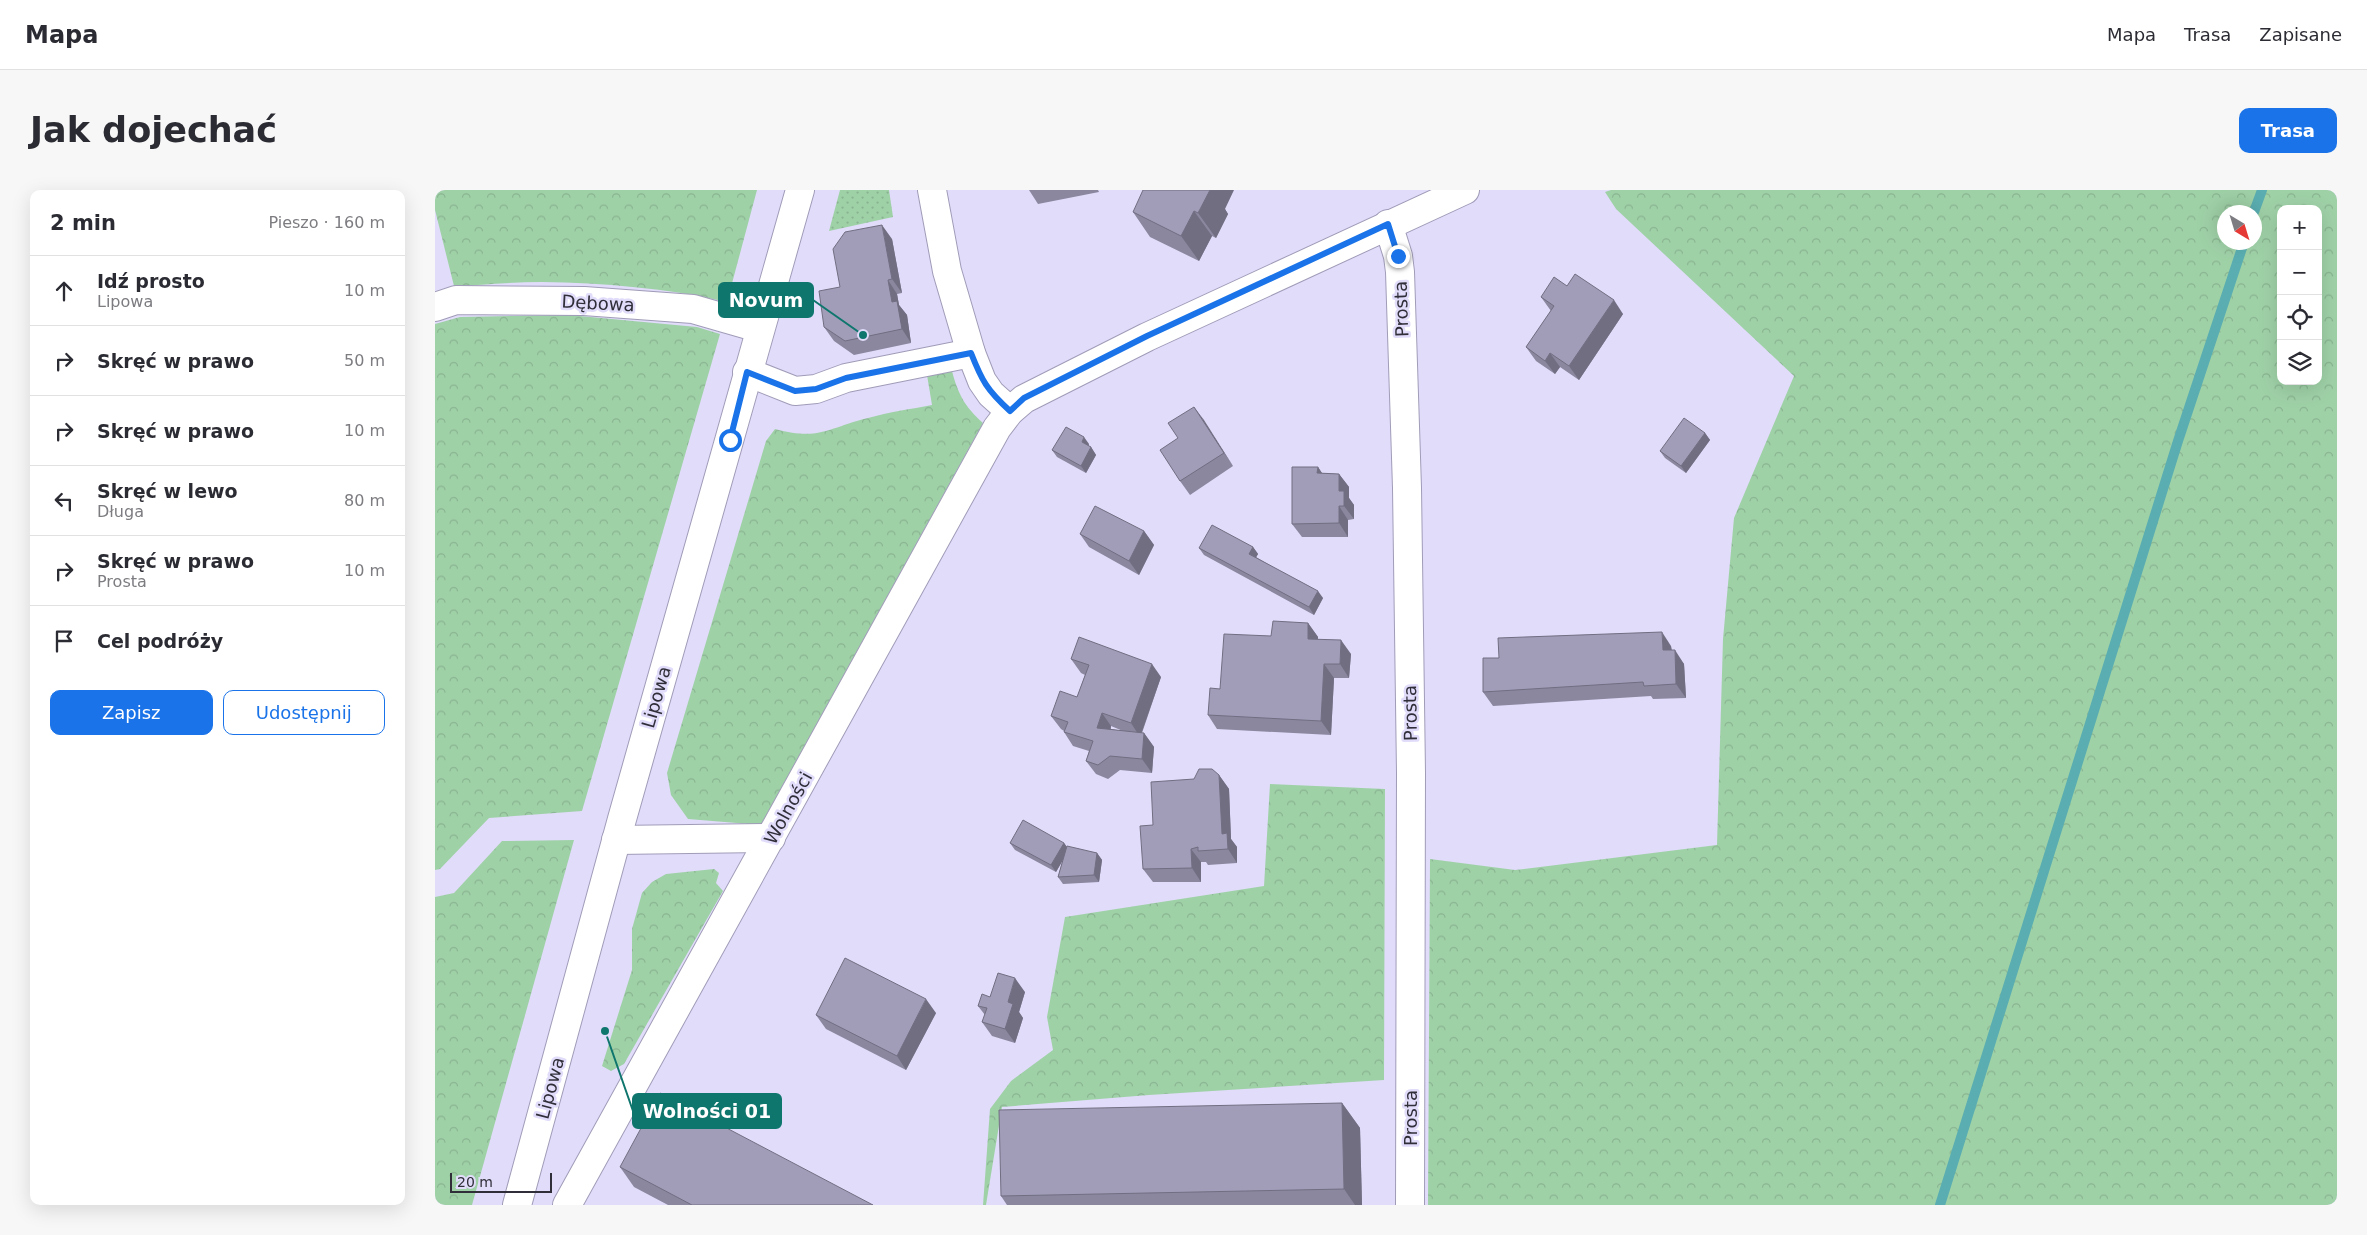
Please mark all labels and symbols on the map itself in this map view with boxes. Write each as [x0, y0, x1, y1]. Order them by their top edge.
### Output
north arrow [2217, 205, 2262, 250]
route end [1387, 245, 1410, 268]
street label: Prosta [1390, 281, 1412, 337]
callout: Novum [719, 283, 813, 317]
text: Novum [729, 289, 803, 311]
street label: Dębowa [561, 291, 635, 315]
route start [719, 429, 742, 452]
street label: Lipowa [637, 664, 675, 730]
street label: Prosta [1399, 685, 1421, 741]
street label: Wolności [760, 768, 816, 848]
street label: Lipowa [532, 1055, 568, 1121]
street label: Prosta [1400, 1090, 1421, 1146]
callout: Wolności 01 [633, 1094, 781, 1128]
text: Wolności 01 [643, 1100, 771, 1122]
scale bar [450, 1170, 553, 1193]

